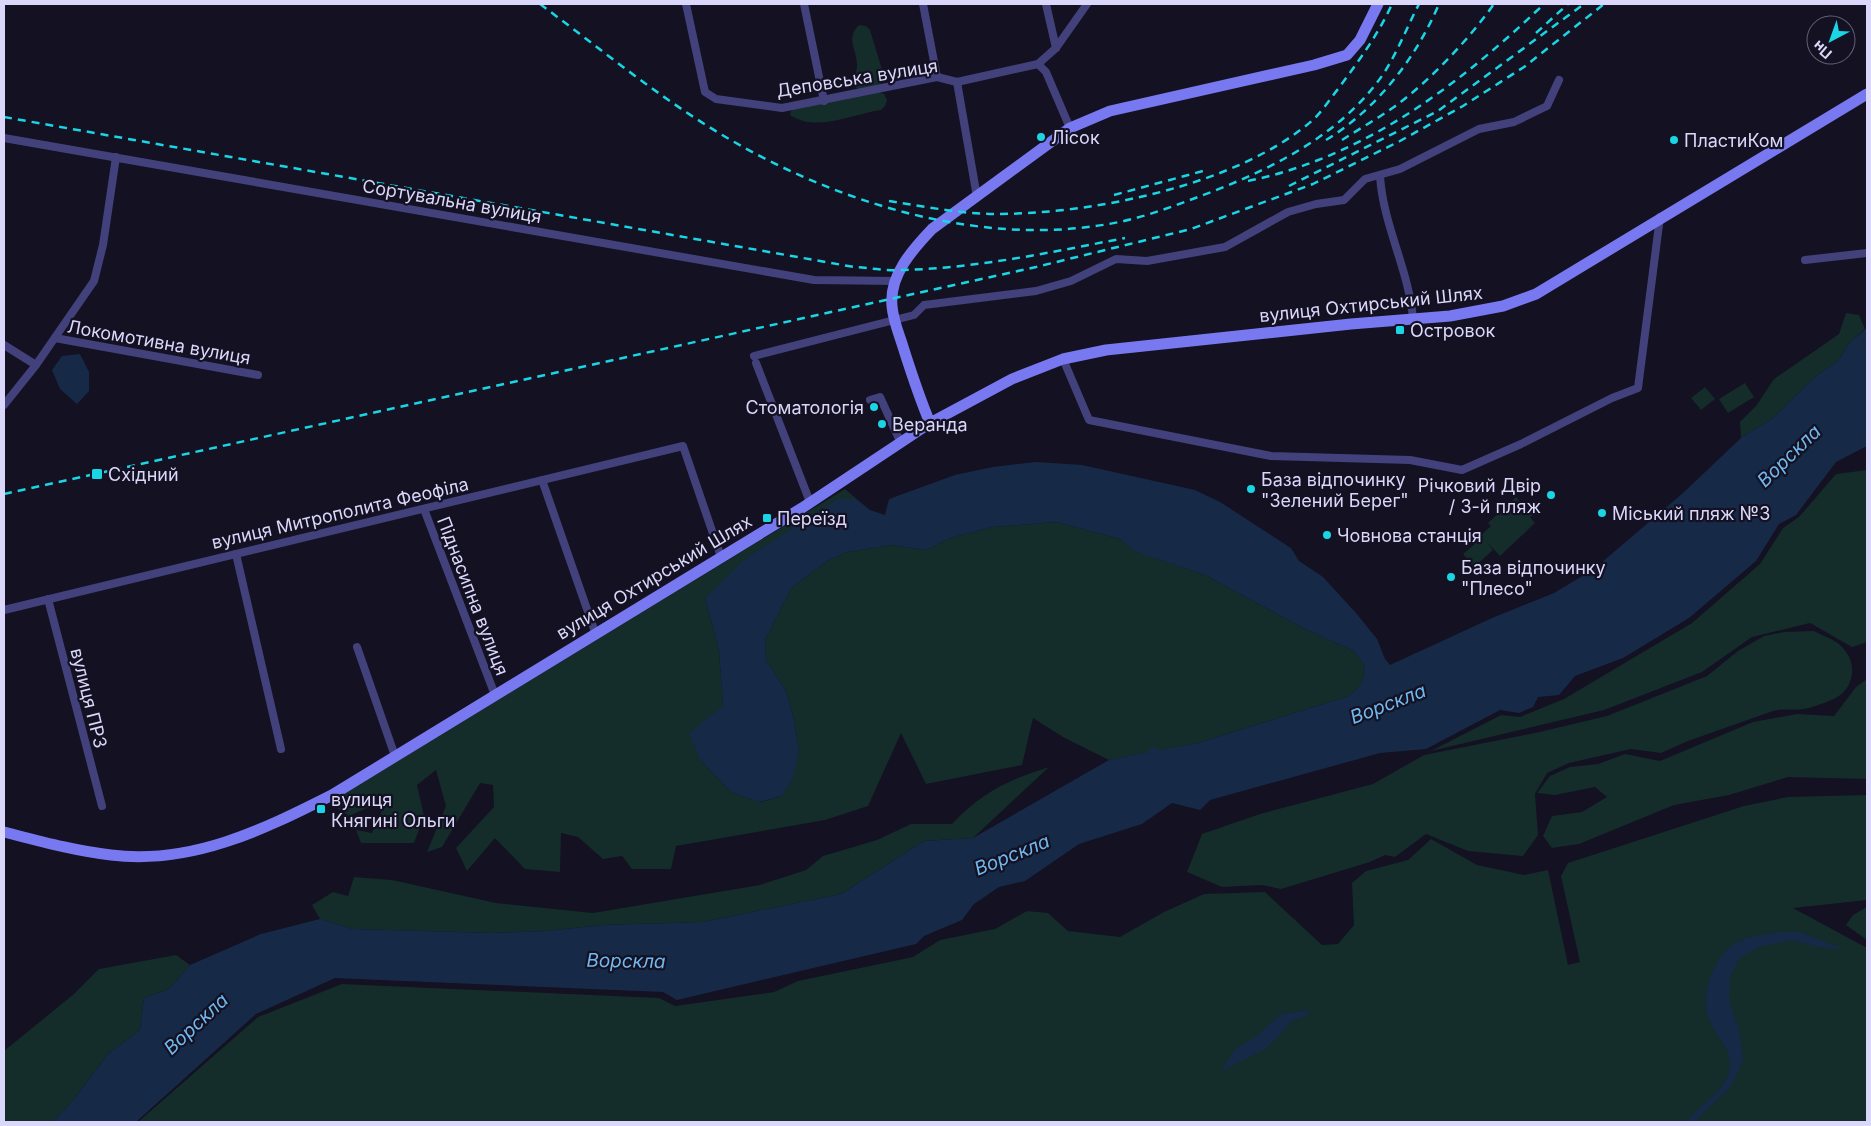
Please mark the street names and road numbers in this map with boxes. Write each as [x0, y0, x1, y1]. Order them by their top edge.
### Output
street label: Деповська вулиця [775, 55, 939, 101]
street label: Сортувальна вулиця [361, 175, 543, 227]
street label: вулиця Охтирський Шлях [1258, 282, 1484, 326]
street label: Локомотивна вулиця [66, 316, 252, 368]
street label: вулиця Митрополита Феофіла [210, 473, 470, 553]
street label: вулиця Охтирський Шлях [552, 510, 756, 644]
street label: Піднасипна вулиця [433, 514, 513, 678]
street label: вулиця ПРЗ [66, 646, 112, 750]

